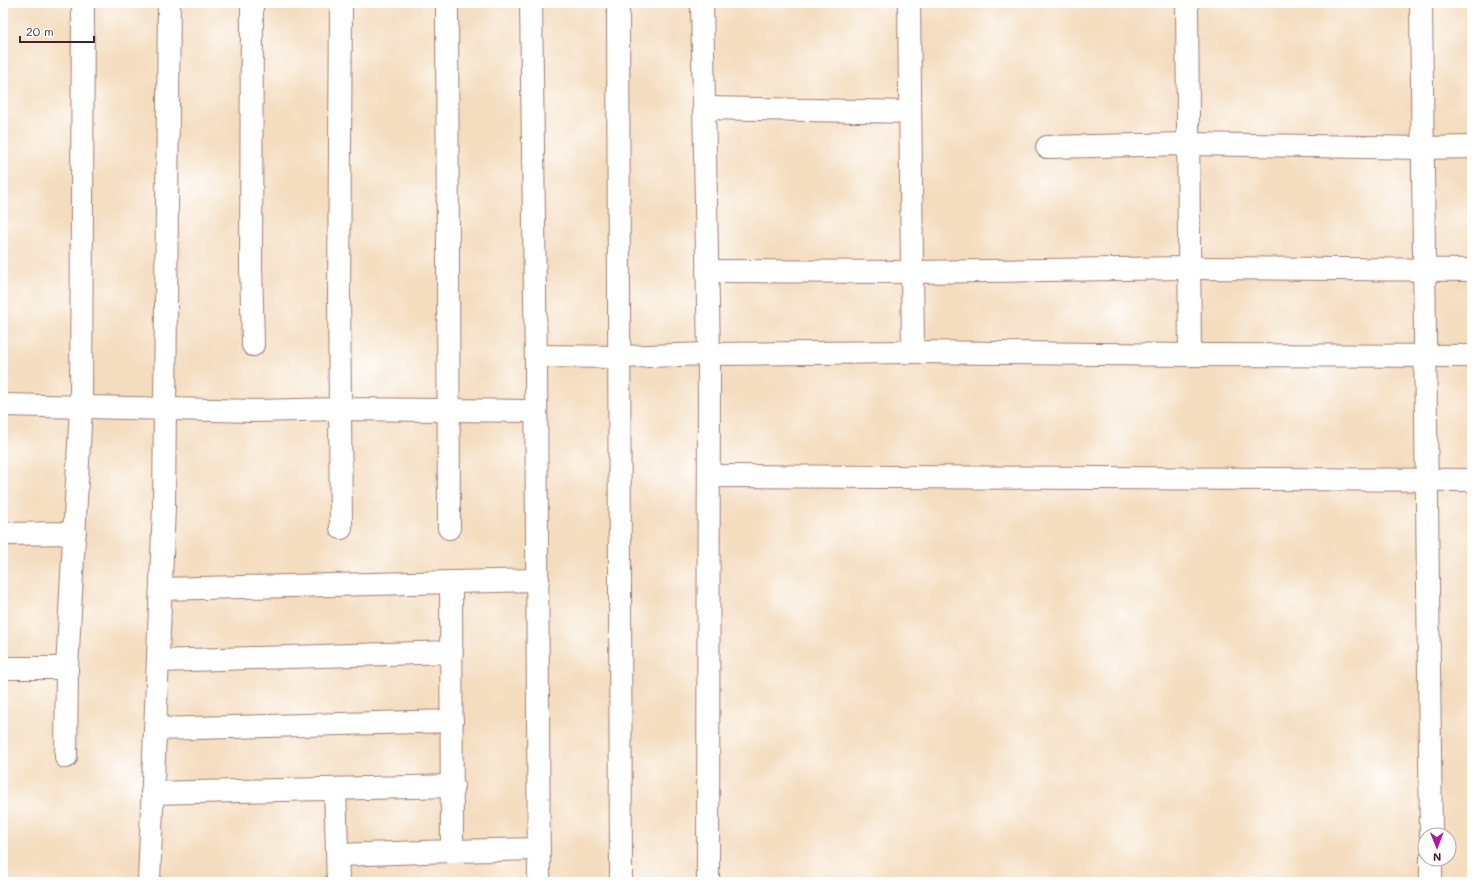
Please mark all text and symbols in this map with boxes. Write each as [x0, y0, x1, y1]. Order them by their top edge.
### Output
scale bar [20, 18, 94, 44]
text: 20 m [26, 23, 54, 39]
north arrow [1417, 827, 1457, 867]
text: N [1433, 850, 1441, 865]

